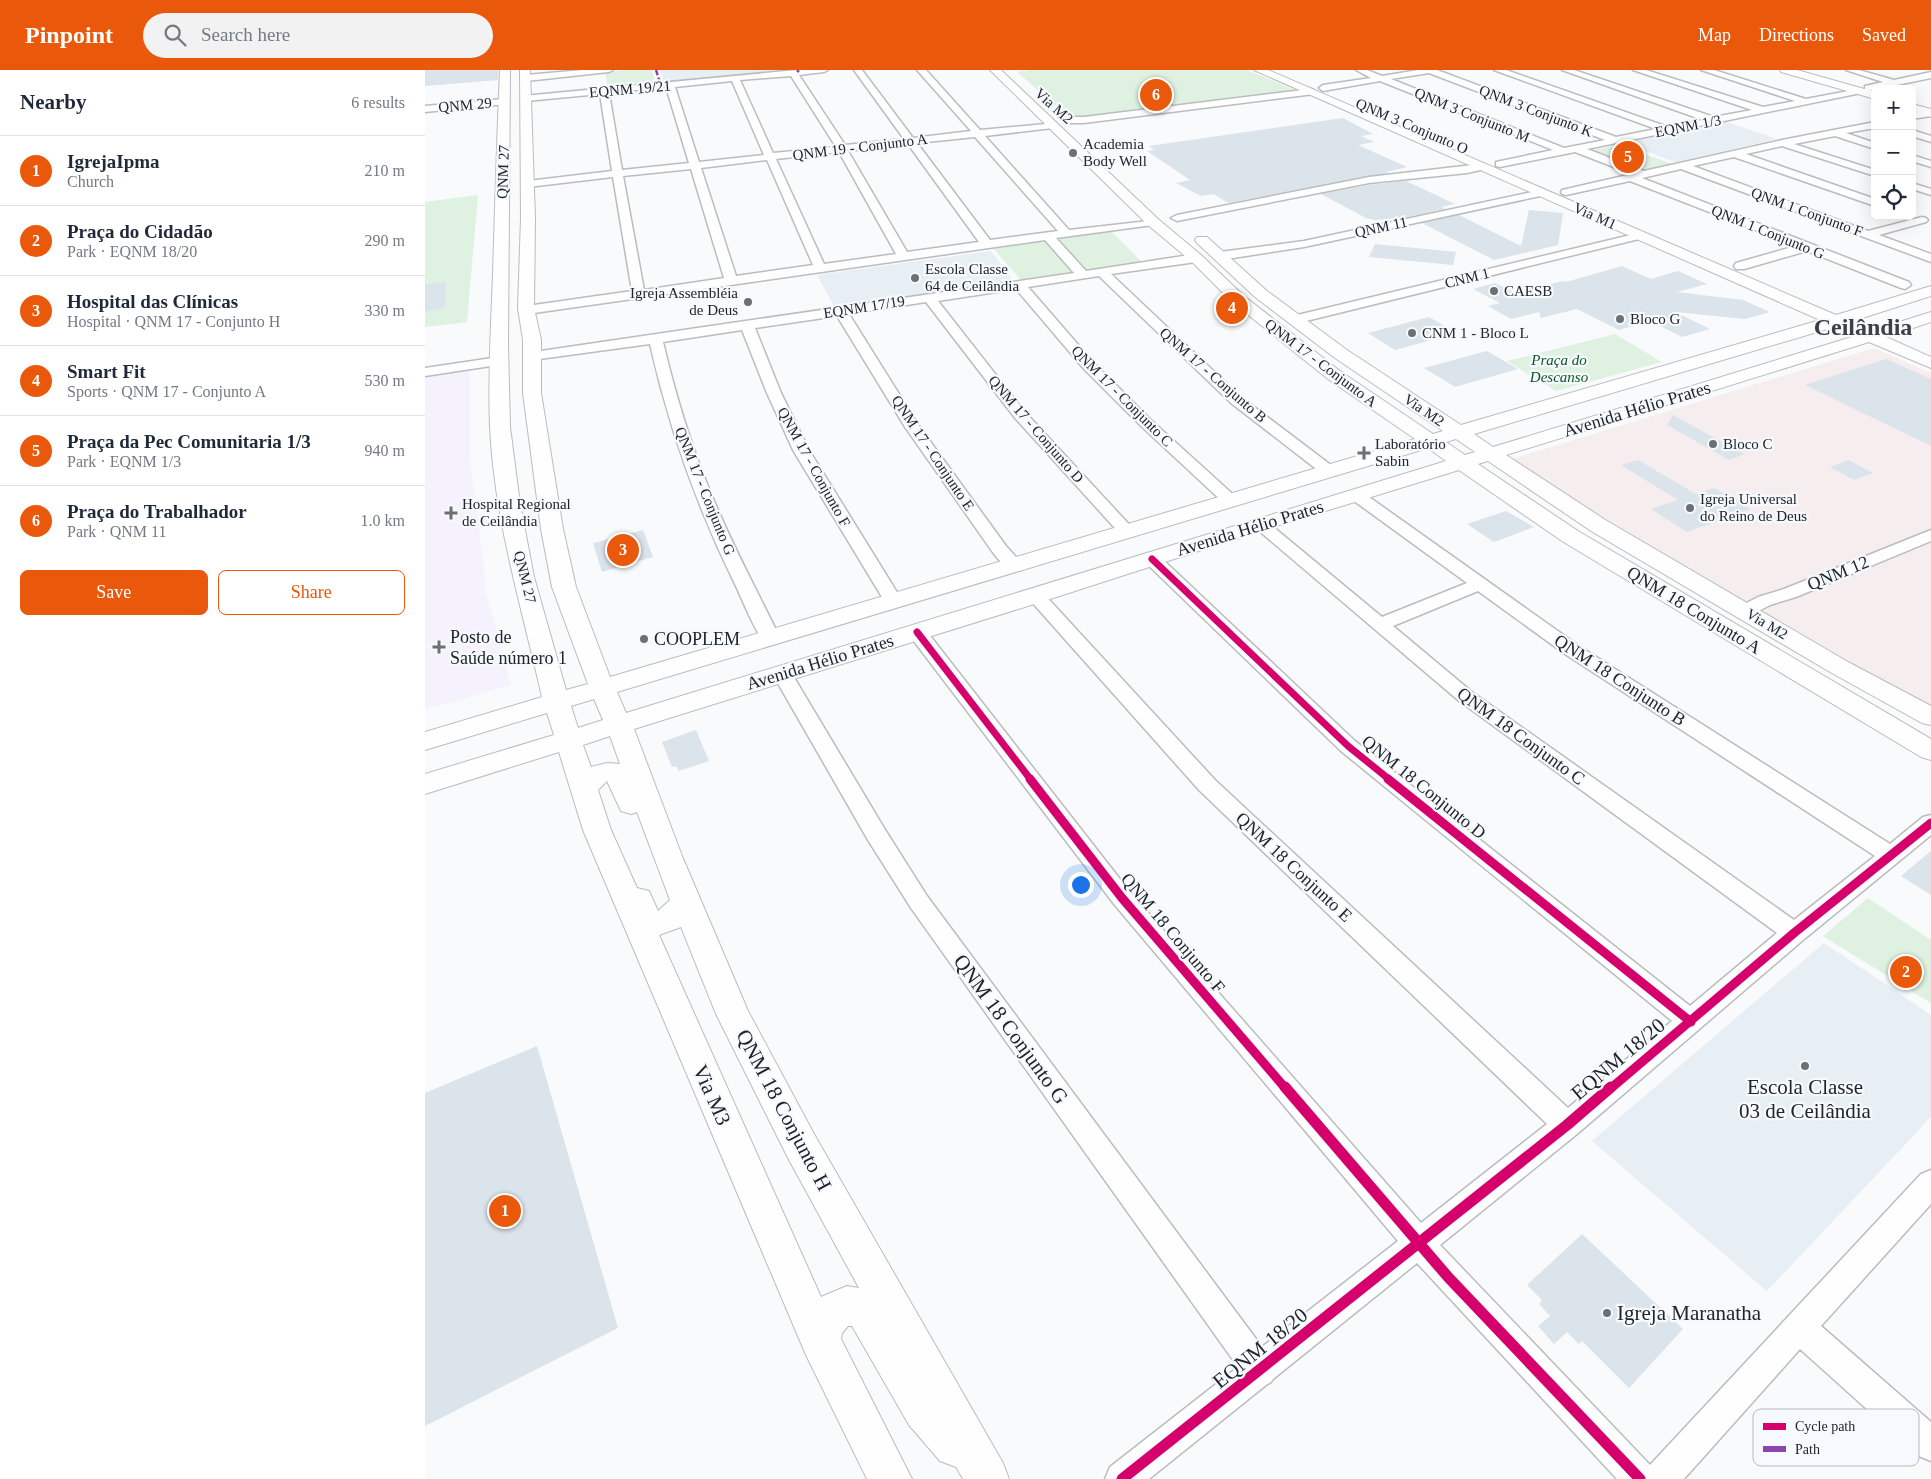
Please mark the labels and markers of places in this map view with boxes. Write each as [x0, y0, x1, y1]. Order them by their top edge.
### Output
pin: 6 [1140, 76, 1172, 114]
place label: Academia Body Well [1083, 136, 1147, 169]
pin: 5 [1612, 138, 1644, 176]
marker: Academia Body Well [1067, 147, 1079, 159]
place label: Escola Classe 64 de Ceilândia [925, 261, 1019, 294]
marker: Escola Classe 64 de Ceilândia [909, 272, 921, 284]
place label: CAESB [1504, 283, 1552, 299]
place label: Igreja Assembléia de Deus [630, 285, 738, 318]
marker: CAESB [1488, 285, 1500, 297]
pin: 4 [1216, 289, 1248, 327]
marker: Igreja Assembléia de Deus [742, 296, 754, 308]
place label: Bloco G [1630, 311, 1681, 327]
marker: Bloco G [1614, 313, 1626, 325]
place label: CNM 1 - Bloco L [1422, 325, 1529, 341]
marker: CNM 1 - Bloco L [1406, 327, 1418, 339]
place label: Laboratório Sabin [1375, 436, 1446, 469]
place label: Bloco C [1723, 436, 1773, 452]
marker: Bloco C [1707, 438, 1719, 450]
marker: Laboratório Sabin [1357, 446, 1371, 460]
place label: Igreja Universal do Reino de Deus [1700, 491, 1807, 524]
place label: Hospital Regional de Ceilândia [462, 496, 571, 529]
marker: Igreja Universal do Reino de Deus [1684, 502, 1696, 514]
marker: Hospital Regional de Ceilândia [444, 506, 458, 520]
pin: 3 [607, 531, 639, 569]
place label: Posto de Saúde número 1 [450, 627, 567, 668]
place label: COOPLEM [654, 629, 740, 649]
marker: COOPLEM [638, 633, 650, 645]
marker: Posto de Saúde número 1 [432, 640, 446, 654]
pin: 2 [1890, 953, 1922, 991]
marker: Escola Classe 03 de Ceilândia [1799, 1060, 1811, 1072]
place label: Escola Classe 03 de Ceilândia [1739, 1075, 1872, 1123]
pin: 1 [489, 1192, 521, 1230]
place label: Igreja Maranatha [1617, 1301, 1762, 1325]
marker: Igreja Maranatha [1601, 1307, 1613, 1319]

